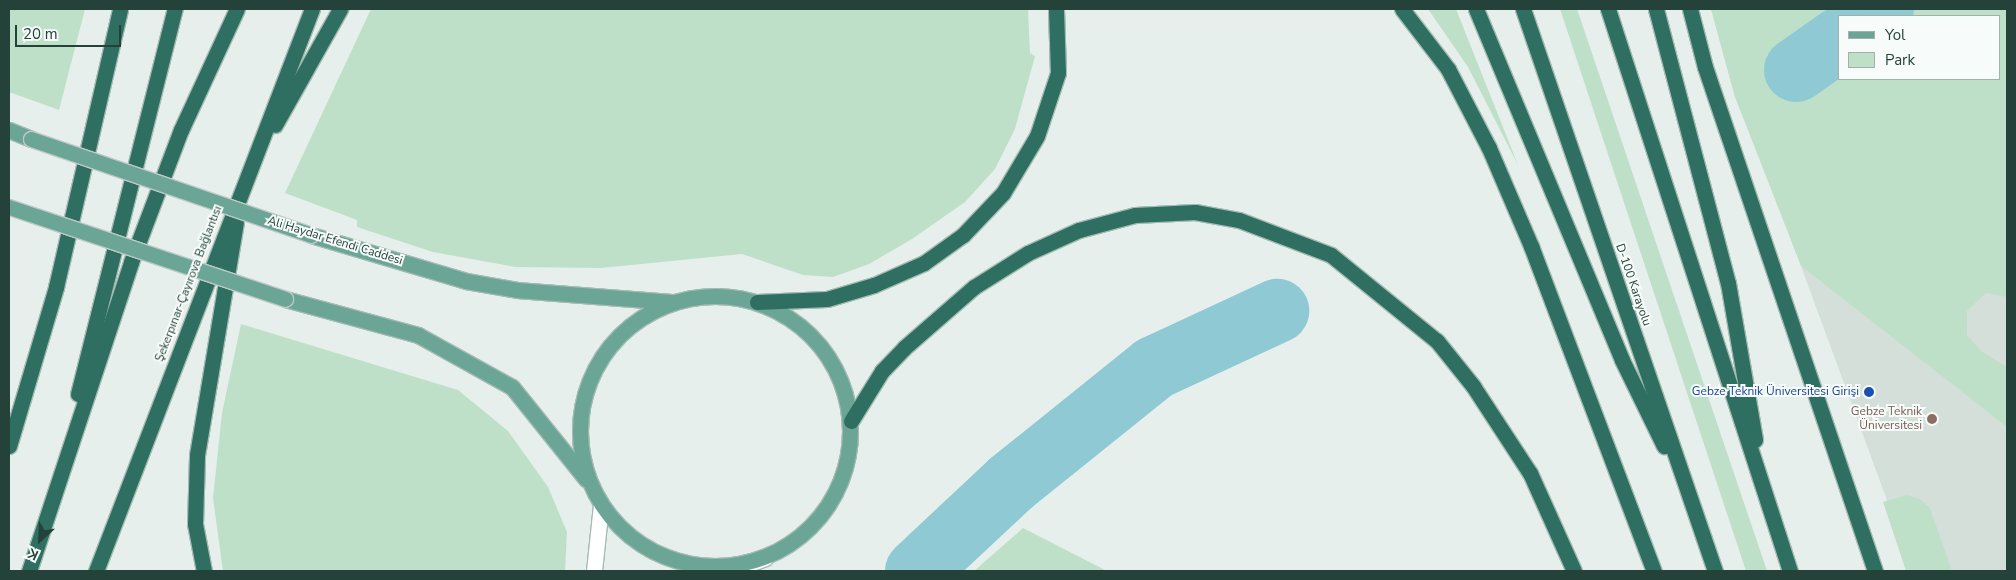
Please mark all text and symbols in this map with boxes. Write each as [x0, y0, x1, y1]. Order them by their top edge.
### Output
scale bar [18, 15, 124, 47]
legend [1838, 15, 2001, 80]
text: 20 m [23, 24, 58, 44]
text: Yol [1885, 25, 1906, 45]
text: Park [1885, 50, 1915, 70]
street label: Şekerpınar-Çayırova Bağlantısı [153, 204, 225, 364]
street label: Ali Haydar Efendi Caddesi [266, 214, 404, 268]
street label: D-100 Karayolu [1612, 242, 1654, 328]
place label: Gebze Teknik Üniversitesi Girişi [1692, 385, 1859, 399]
marker: Gebze Teknik Üniversitesi Girişi [1863, 386, 1875, 398]
place label: Gebze Teknik Üniversitesi [1851, 405, 1922, 433]
marker: Gebze Teknik Üniversitesi [1926, 413, 1938, 425]
north arrow [15, 515, 65, 565]
text: K [25, 543, 42, 565]

